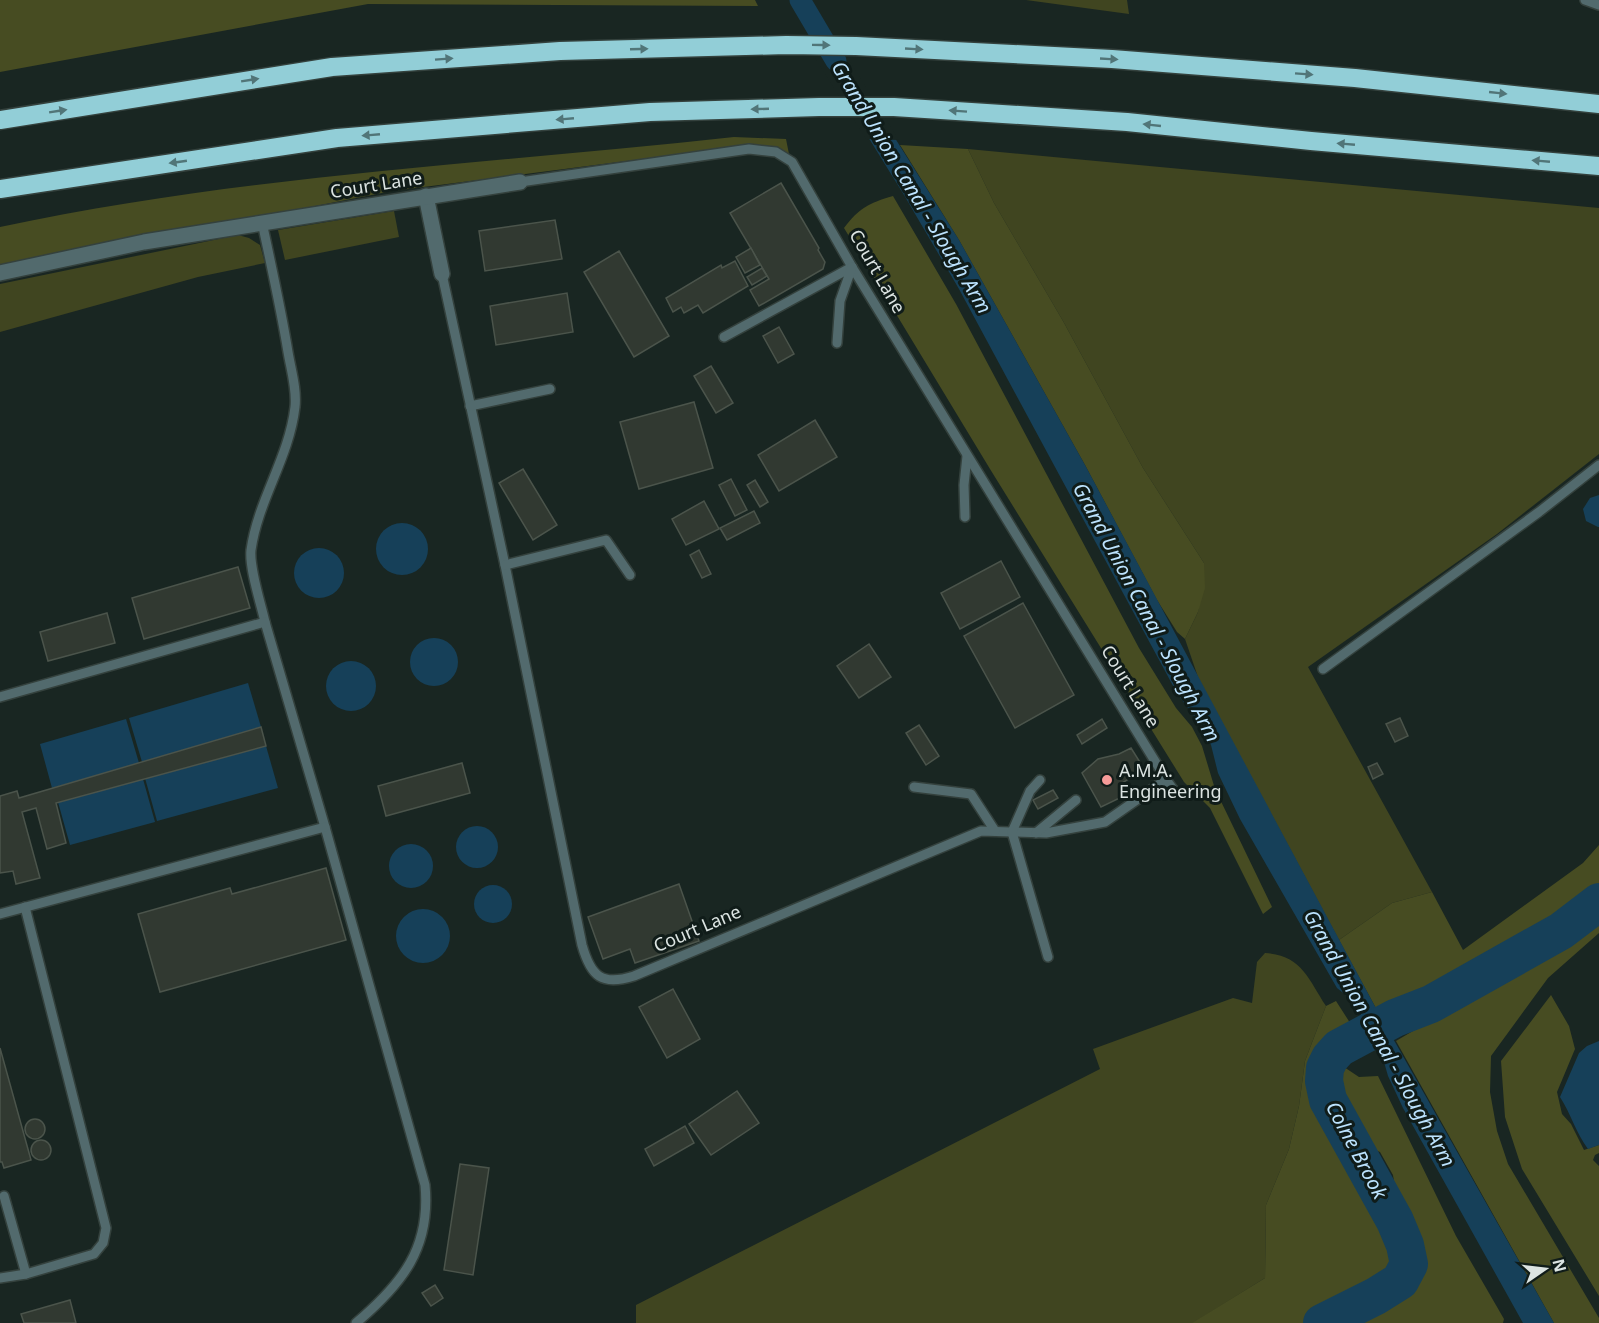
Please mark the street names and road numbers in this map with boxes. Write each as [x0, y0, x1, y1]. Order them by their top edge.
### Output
street label: Court Lane [328, 165, 424, 203]
street label: Court Lane [844, 225, 912, 317]
street label: Court Lane [1096, 640, 1166, 732]
street label: Court Lane [650, 899, 744, 957]

